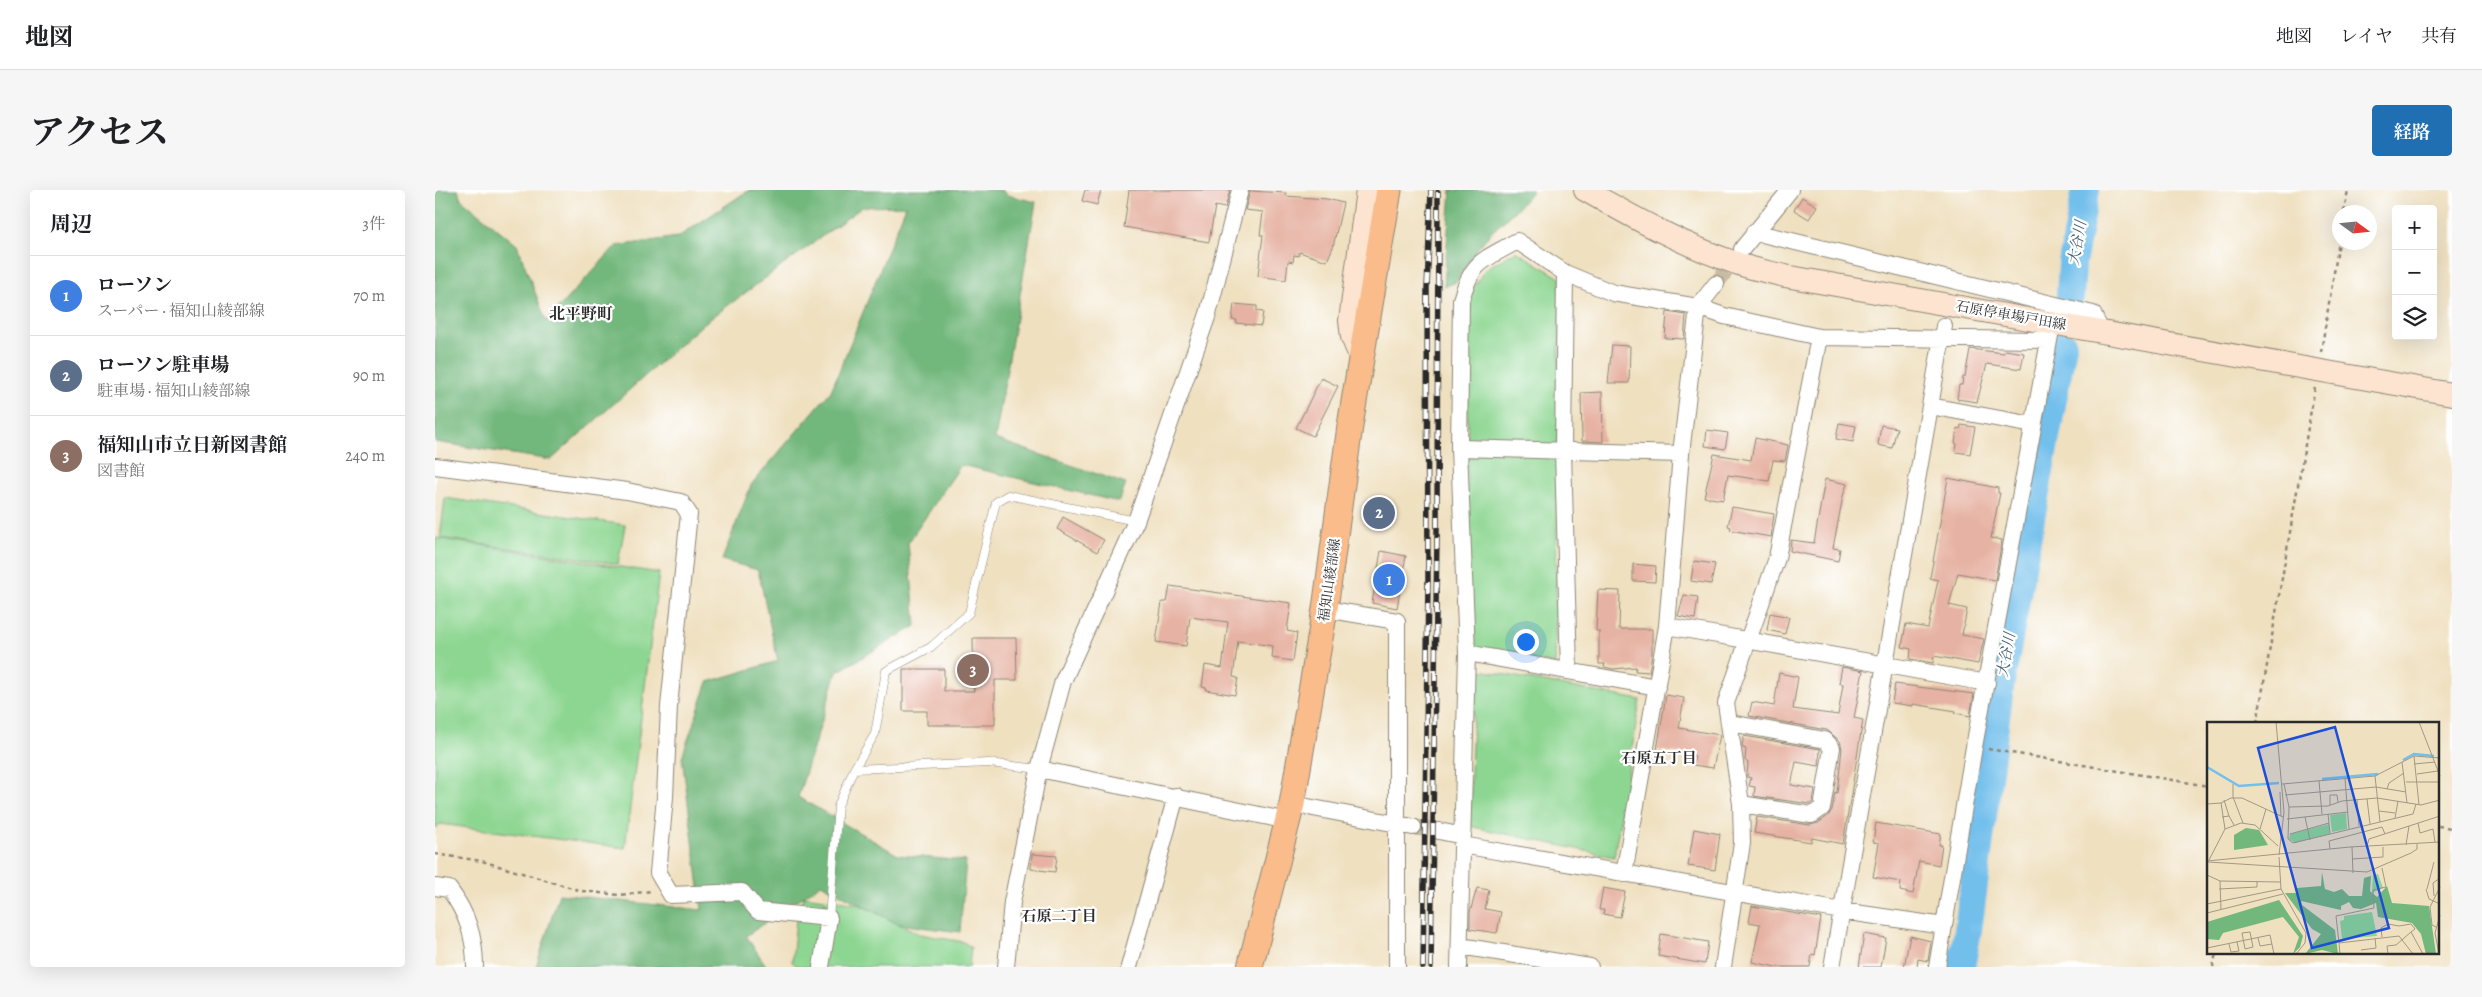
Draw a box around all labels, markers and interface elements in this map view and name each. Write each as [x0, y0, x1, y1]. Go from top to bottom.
text: 地図 [25, 21, 73, 53]
text: 地図 [2276, 24, 2312, 48]
text: レイヤ [2340, 24, 2393, 48]
text: 共有 [2421, 24, 2457, 48]
button: 経路 [2372, 105, 2452, 156]
text: アクセス [30, 108, 169, 156]
north arrow [2332, 205, 2377, 250]
map controls [2392, 205, 2437, 340]
button: + [2392, 205, 2437, 250]
text: 周辺 [50, 210, 92, 238]
text: 3件 [362, 213, 385, 235]
water label: 大谷川 [2063, 217, 2091, 267]
button: − [2392, 250, 2437, 295]
text: ローソン [97, 272, 172, 298]
text: 1 [63, 285, 69, 307]
text: 70 m [353, 285, 385, 307]
button: layers [2392, 295, 2437, 340]
street label: 石原停車場戸田線 [1954, 296, 2068, 335]
text: スーパー · 福知山綾部線 [97, 300, 265, 322]
district label: 北平野町 [549, 303, 613, 325]
text: ローソン駐車場 [97, 352, 229, 378]
text: 2 [62, 365, 70, 387]
text: 90 m [353, 365, 385, 387]
text: 駐車場 · 福知山綾部線 [97, 380, 251, 402]
text: 福知山市立日新図書館 [97, 432, 287, 458]
text: 3 [63, 445, 69, 467]
text: 240 m [345, 445, 385, 467]
text: 図書館 [97, 460, 145, 482]
pin: 2 [1363, 494, 1395, 532]
street label: 福知山綾部線 [1314, 537, 1345, 623]
pin: 1 [1373, 561, 1405, 599]
your location [1513, 629, 1539, 655]
water label: 大谷川 [1992, 629, 2020, 679]
pin: 3 [957, 651, 989, 689]
inset map [2207, 722, 2439, 954]
district label: 石原五丁目 [1621, 748, 1697, 768]
district label: 石原二丁目 [1021, 906, 1097, 926]

